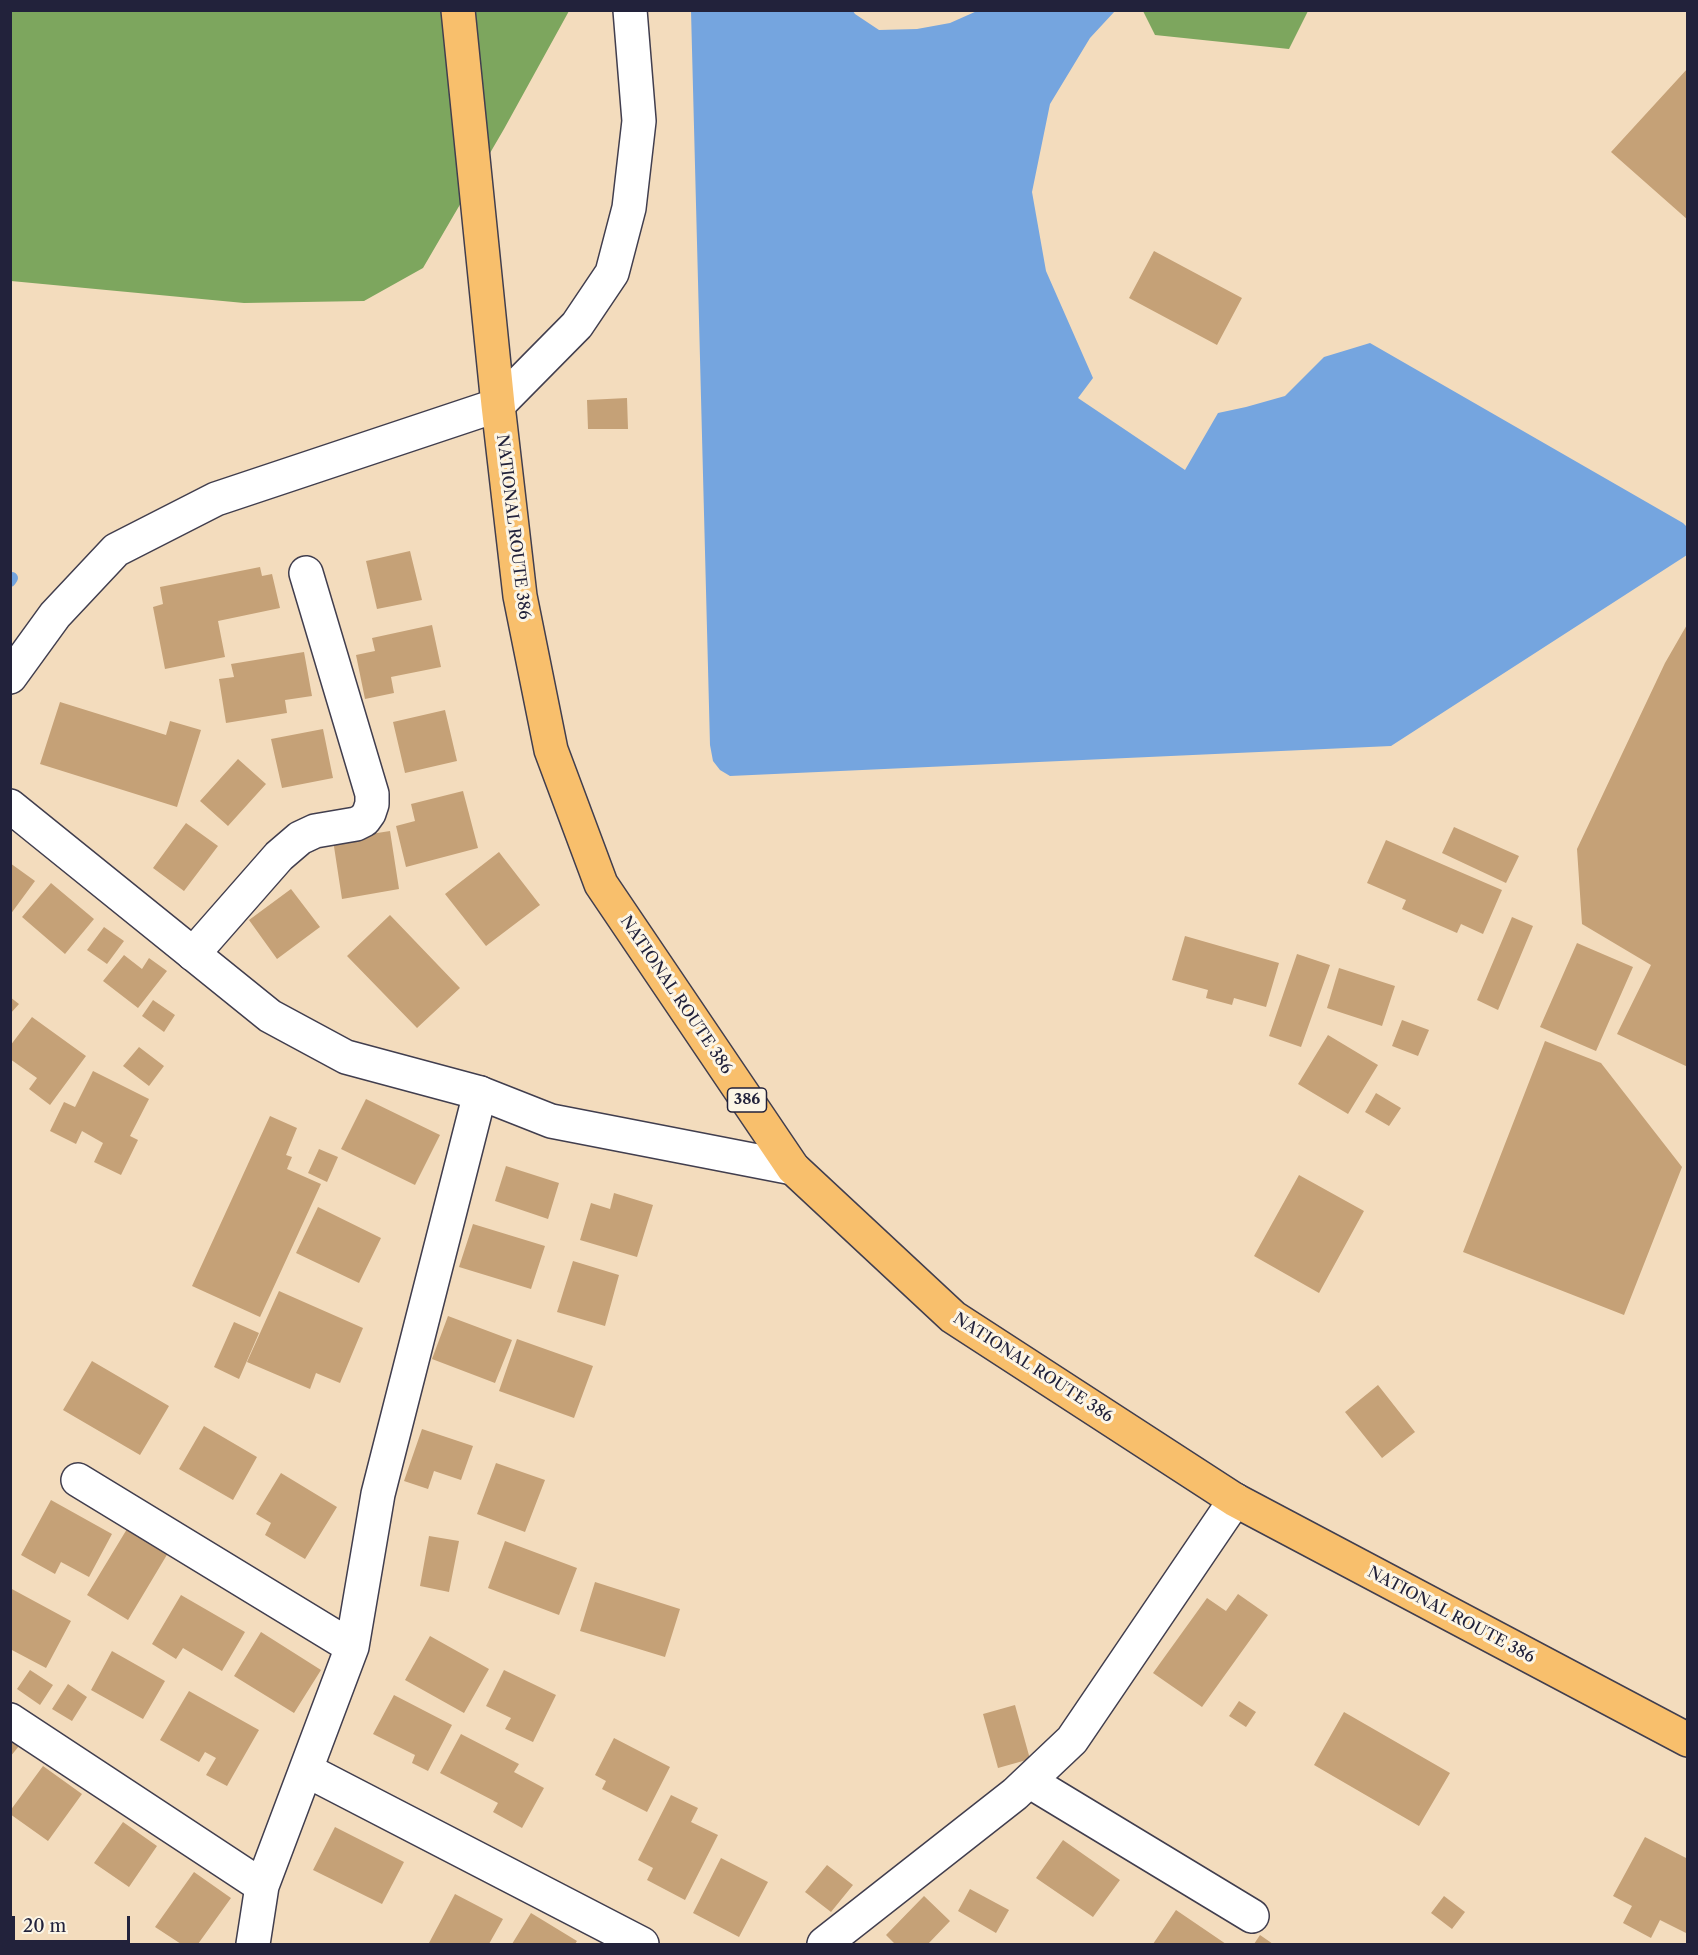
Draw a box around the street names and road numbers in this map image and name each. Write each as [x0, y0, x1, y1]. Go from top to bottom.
street label: NATIONAL ROUTE 386 [492, 433, 534, 621]
street label: NATIONAL ROUTE 386 [616, 912, 736, 1078]
road number: 386 [728, 1088, 766, 1112]
street label: NATIONAL ROUTE 386 [950, 1309, 1116, 1427]
street label: NATIONAL ROUTE 386 [1364, 1563, 1538, 1667]

